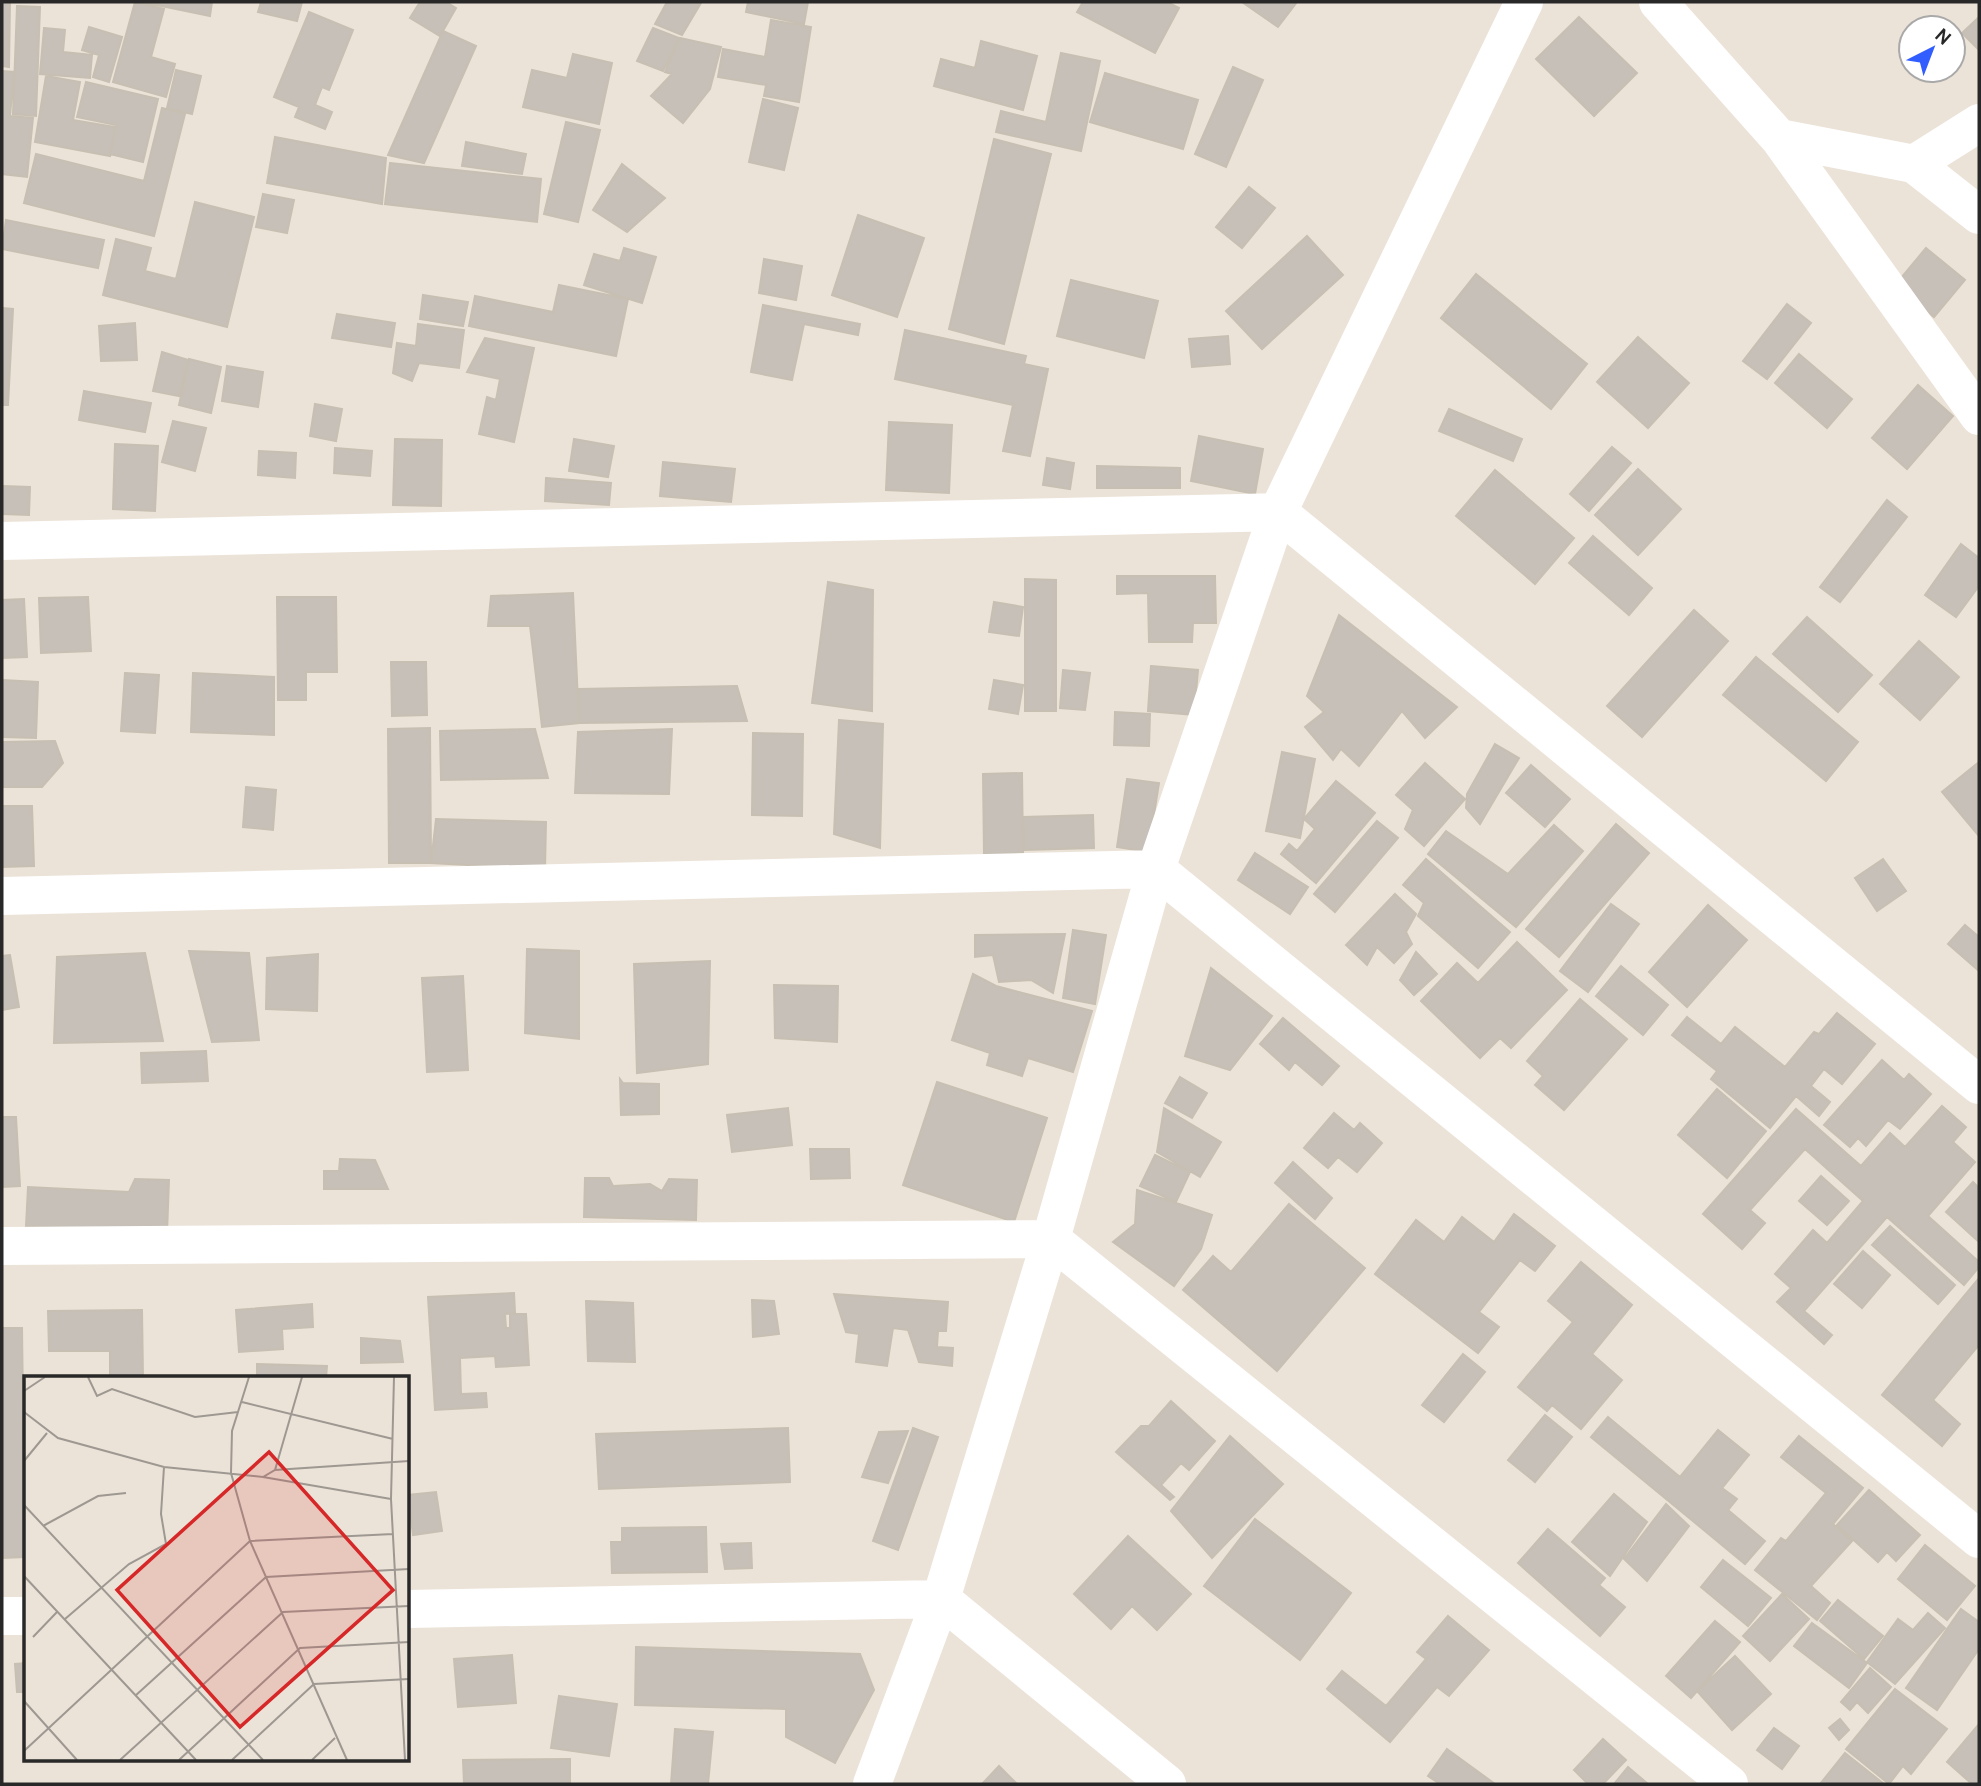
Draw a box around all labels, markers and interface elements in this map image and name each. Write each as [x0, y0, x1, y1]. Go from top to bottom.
north arrow [1897, 14, 1967, 84]
text: N [1930, 24, 1956, 50]
inset map [24, 1376, 410, 1762]

